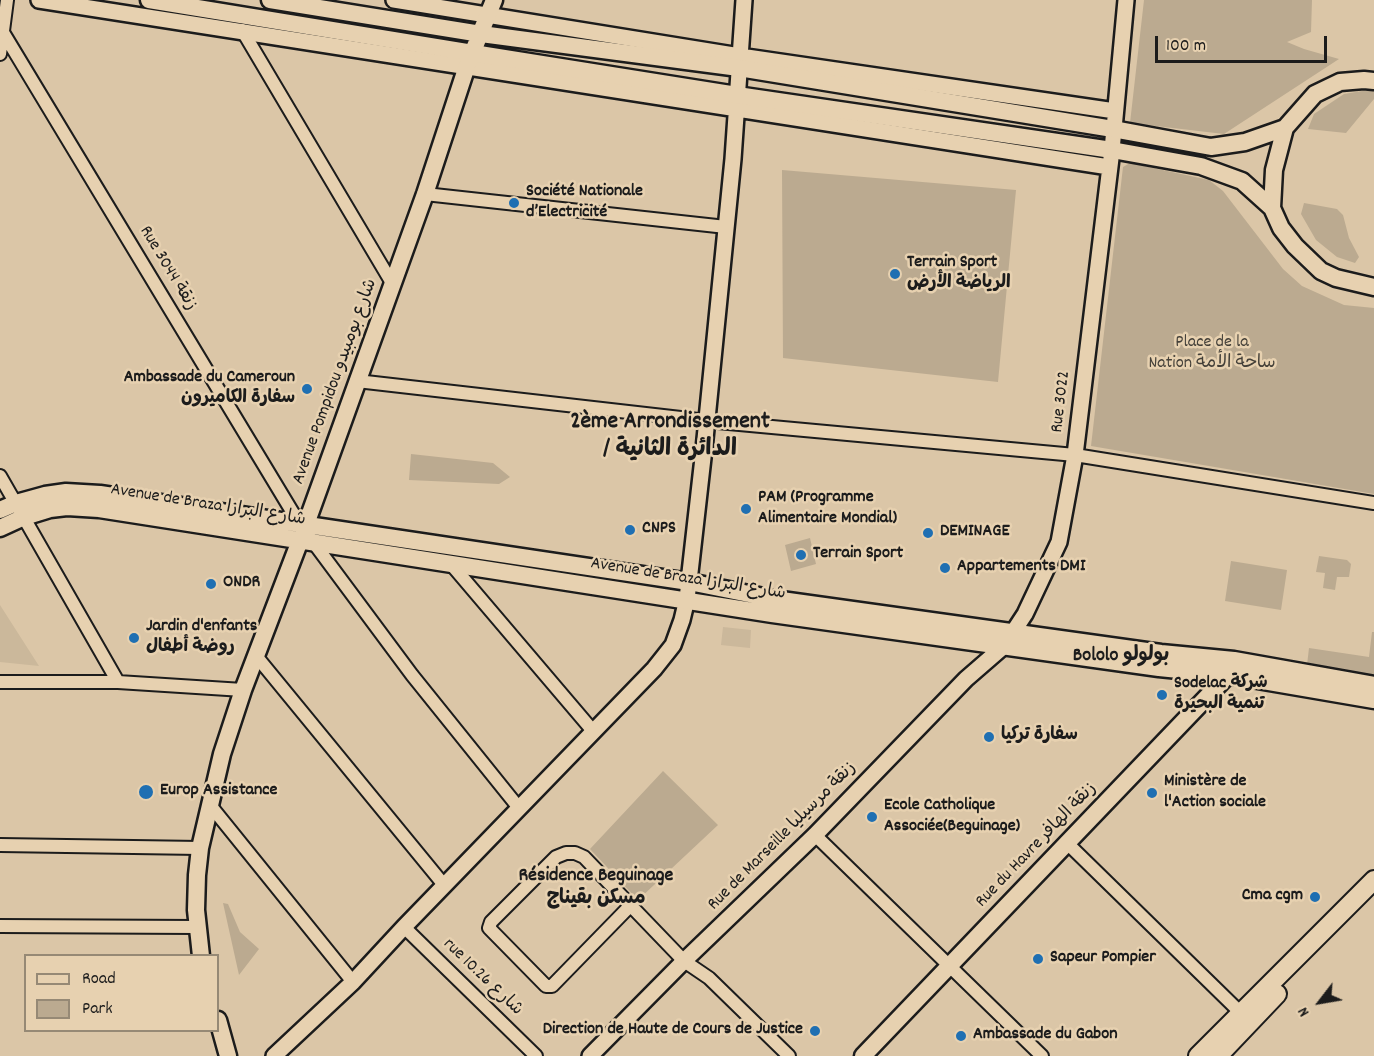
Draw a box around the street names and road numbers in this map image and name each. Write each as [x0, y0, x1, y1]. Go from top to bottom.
street label: Rue 3044 زنقة [133, 223, 201, 315]
street label: Avenue Pompidou شارع بومبيدو [289, 276, 383, 488]
street label: Rue 3022 [1047, 370, 1077, 434]
street label: Avenue de Braza شارع البرازا [109, 480, 307, 532]
street label: Avenue de Braza شارع البرازا [589, 554, 787, 606]
street label: Rue de Marseille زنقة مرسيليا [704, 758, 862, 916]
street label: Rue du Havre زنقة الهافر [972, 779, 1102, 913]
street label: rue 10.26 شارع [437, 934, 527, 1022]

